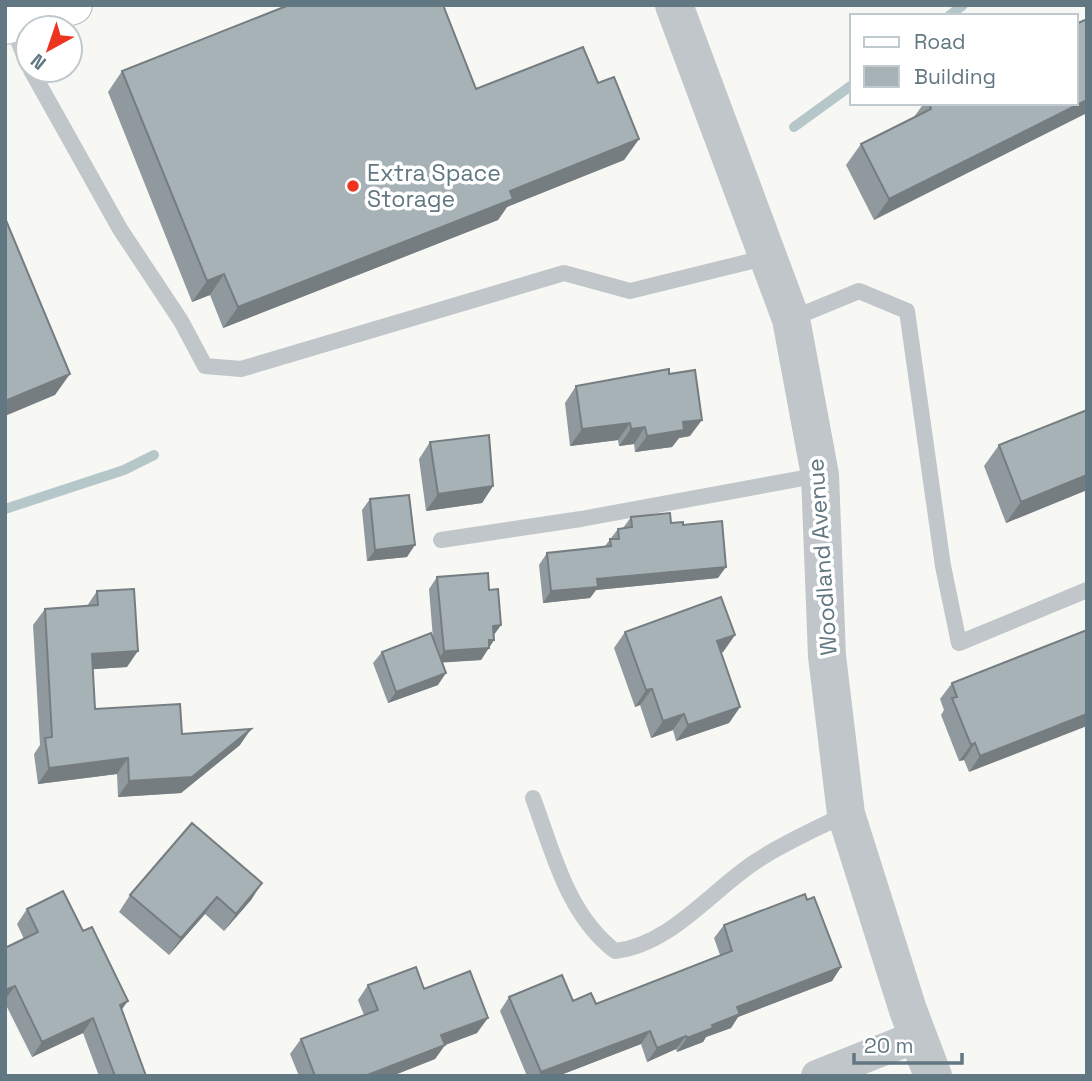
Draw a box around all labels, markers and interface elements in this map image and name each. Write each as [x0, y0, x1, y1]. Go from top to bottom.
north arrow [14, 14, 84, 84]
legend [850, 14, 1078, 105]
text: Road [914, 28, 966, 55]
text: N [25, 48, 51, 75]
text: Building [914, 63, 996, 90]
place label: Extra Space Storage [367, 158, 501, 214]
marker: Extra Space Storage [345, 178, 361, 194]
street label: Woodland Avenue [800, 457, 844, 657]
scale bar [854, 1021, 962, 1066]
text: 20 m [864, 1032, 914, 1059]

